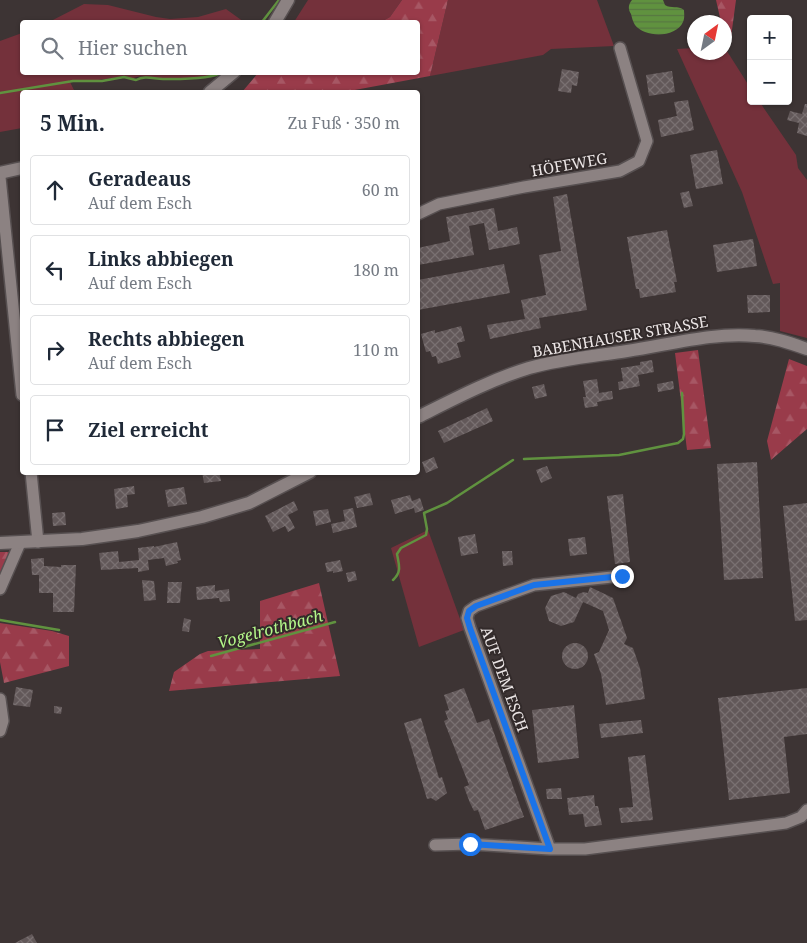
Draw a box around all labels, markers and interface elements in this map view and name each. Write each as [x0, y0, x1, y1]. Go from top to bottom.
north arrow [687, 15, 732, 60]
map controls [747, 15, 792, 105]
button: + [747, 15, 792, 60]
search box [20, 20, 420, 75]
icon: search [38, 34, 66, 62]
text: Hier suchen [78, 35, 188, 61]
button: − [747, 60, 792, 105]
text: 5 Min. [40, 109, 105, 137]
text: Zu Fuß · 350 m [288, 112, 400, 134]
street label: HÖFEWEG [530, 147, 609, 181]
text: Geradeaus [88, 166, 191, 192]
icon: ahead [41, 176, 69, 204]
text: 60 m [362, 179, 399, 201]
text: Auf dem Esch [88, 192, 192, 214]
text: Links abbiegen [88, 246, 234, 272]
icon: left [41, 256, 69, 284]
text: 180 m [353, 259, 399, 281]
text: Auf dem Esch [88, 272, 192, 294]
street label: BABENHAUSER STRASSE [531, 311, 709, 361]
text: Rechts abbiegen [88, 326, 245, 352]
icon: right [41, 336, 69, 364]
text: 110 m [353, 339, 399, 361]
text: Auf dem Esch [88, 352, 192, 374]
icon: arrive [41, 416, 69, 444]
text: Ziel erreicht [88, 417, 209, 443]
route end [611, 565, 634, 588]
water label: Vogelrothbach [215, 604, 325, 654]
street label: AUF DEM ESCH [477, 624, 533, 734]
route start [459, 833, 482, 856]

